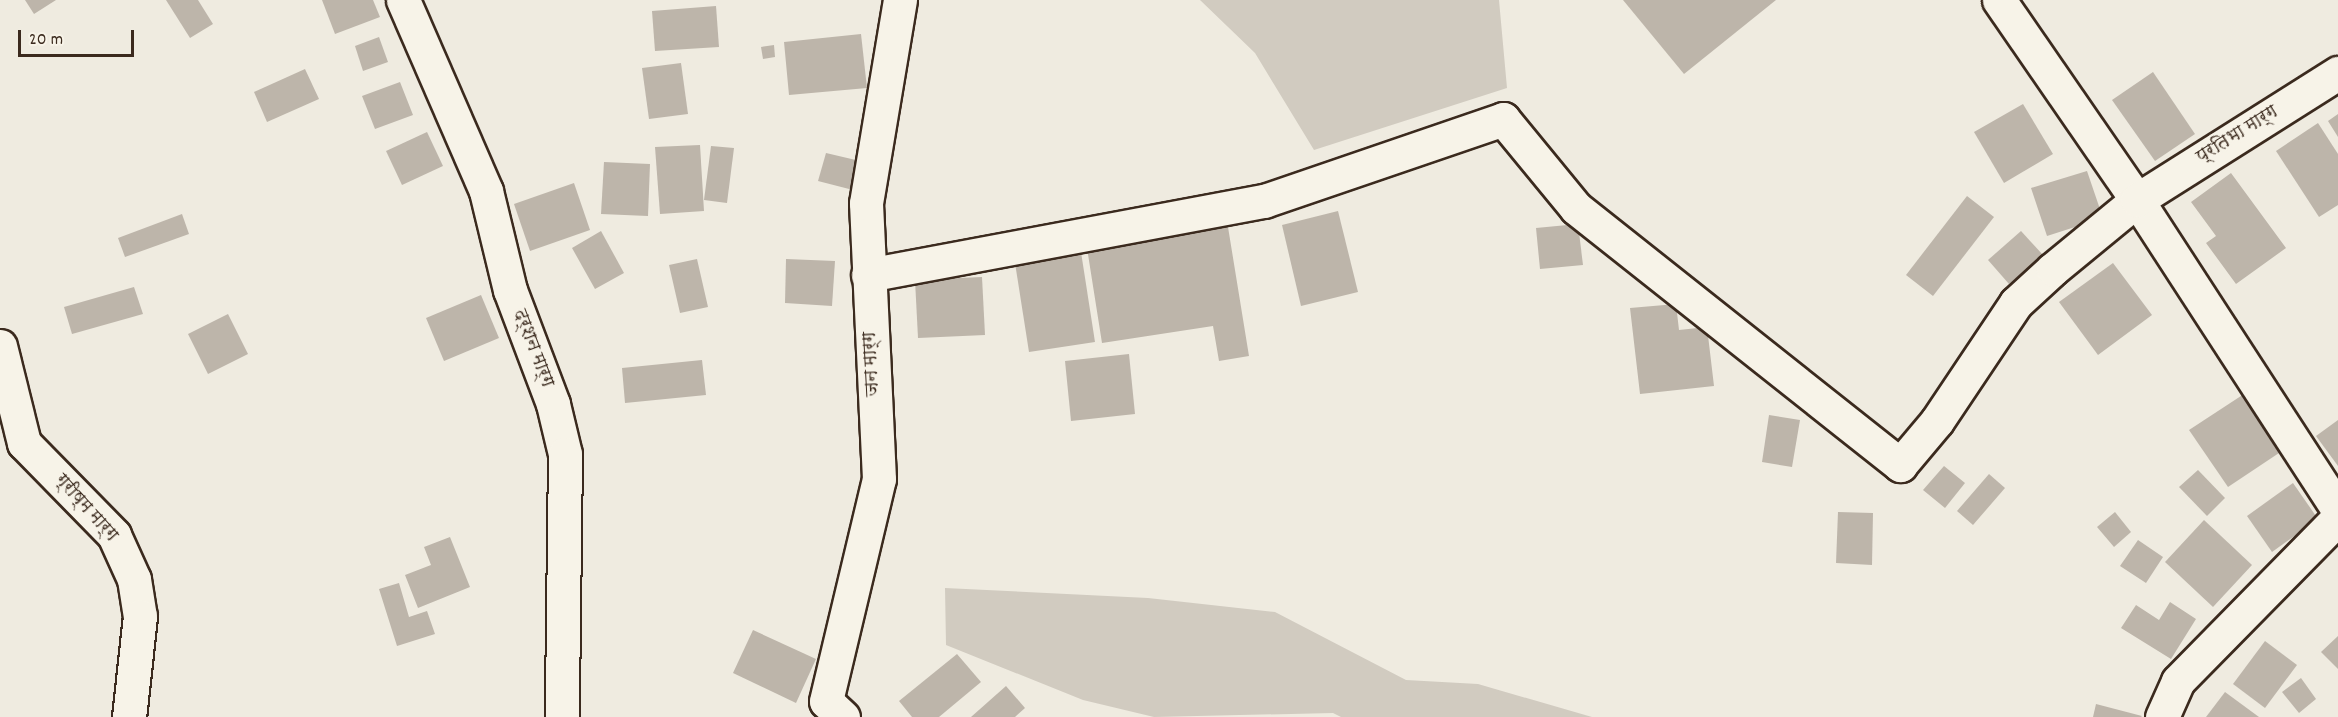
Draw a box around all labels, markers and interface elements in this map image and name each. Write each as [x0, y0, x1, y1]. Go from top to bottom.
scale bar [21, 18, 136, 56]
text: 20 m [29, 28, 63, 53]
street label: प्रतिभा मार्ग [2193, 103, 2283, 169]
street label: दर्शन मार्ग [507, 307, 557, 391]
street label: जन मार्ग [861, 331, 885, 397]
street label: ग्रीष्म मार्ग [49, 471, 121, 547]

